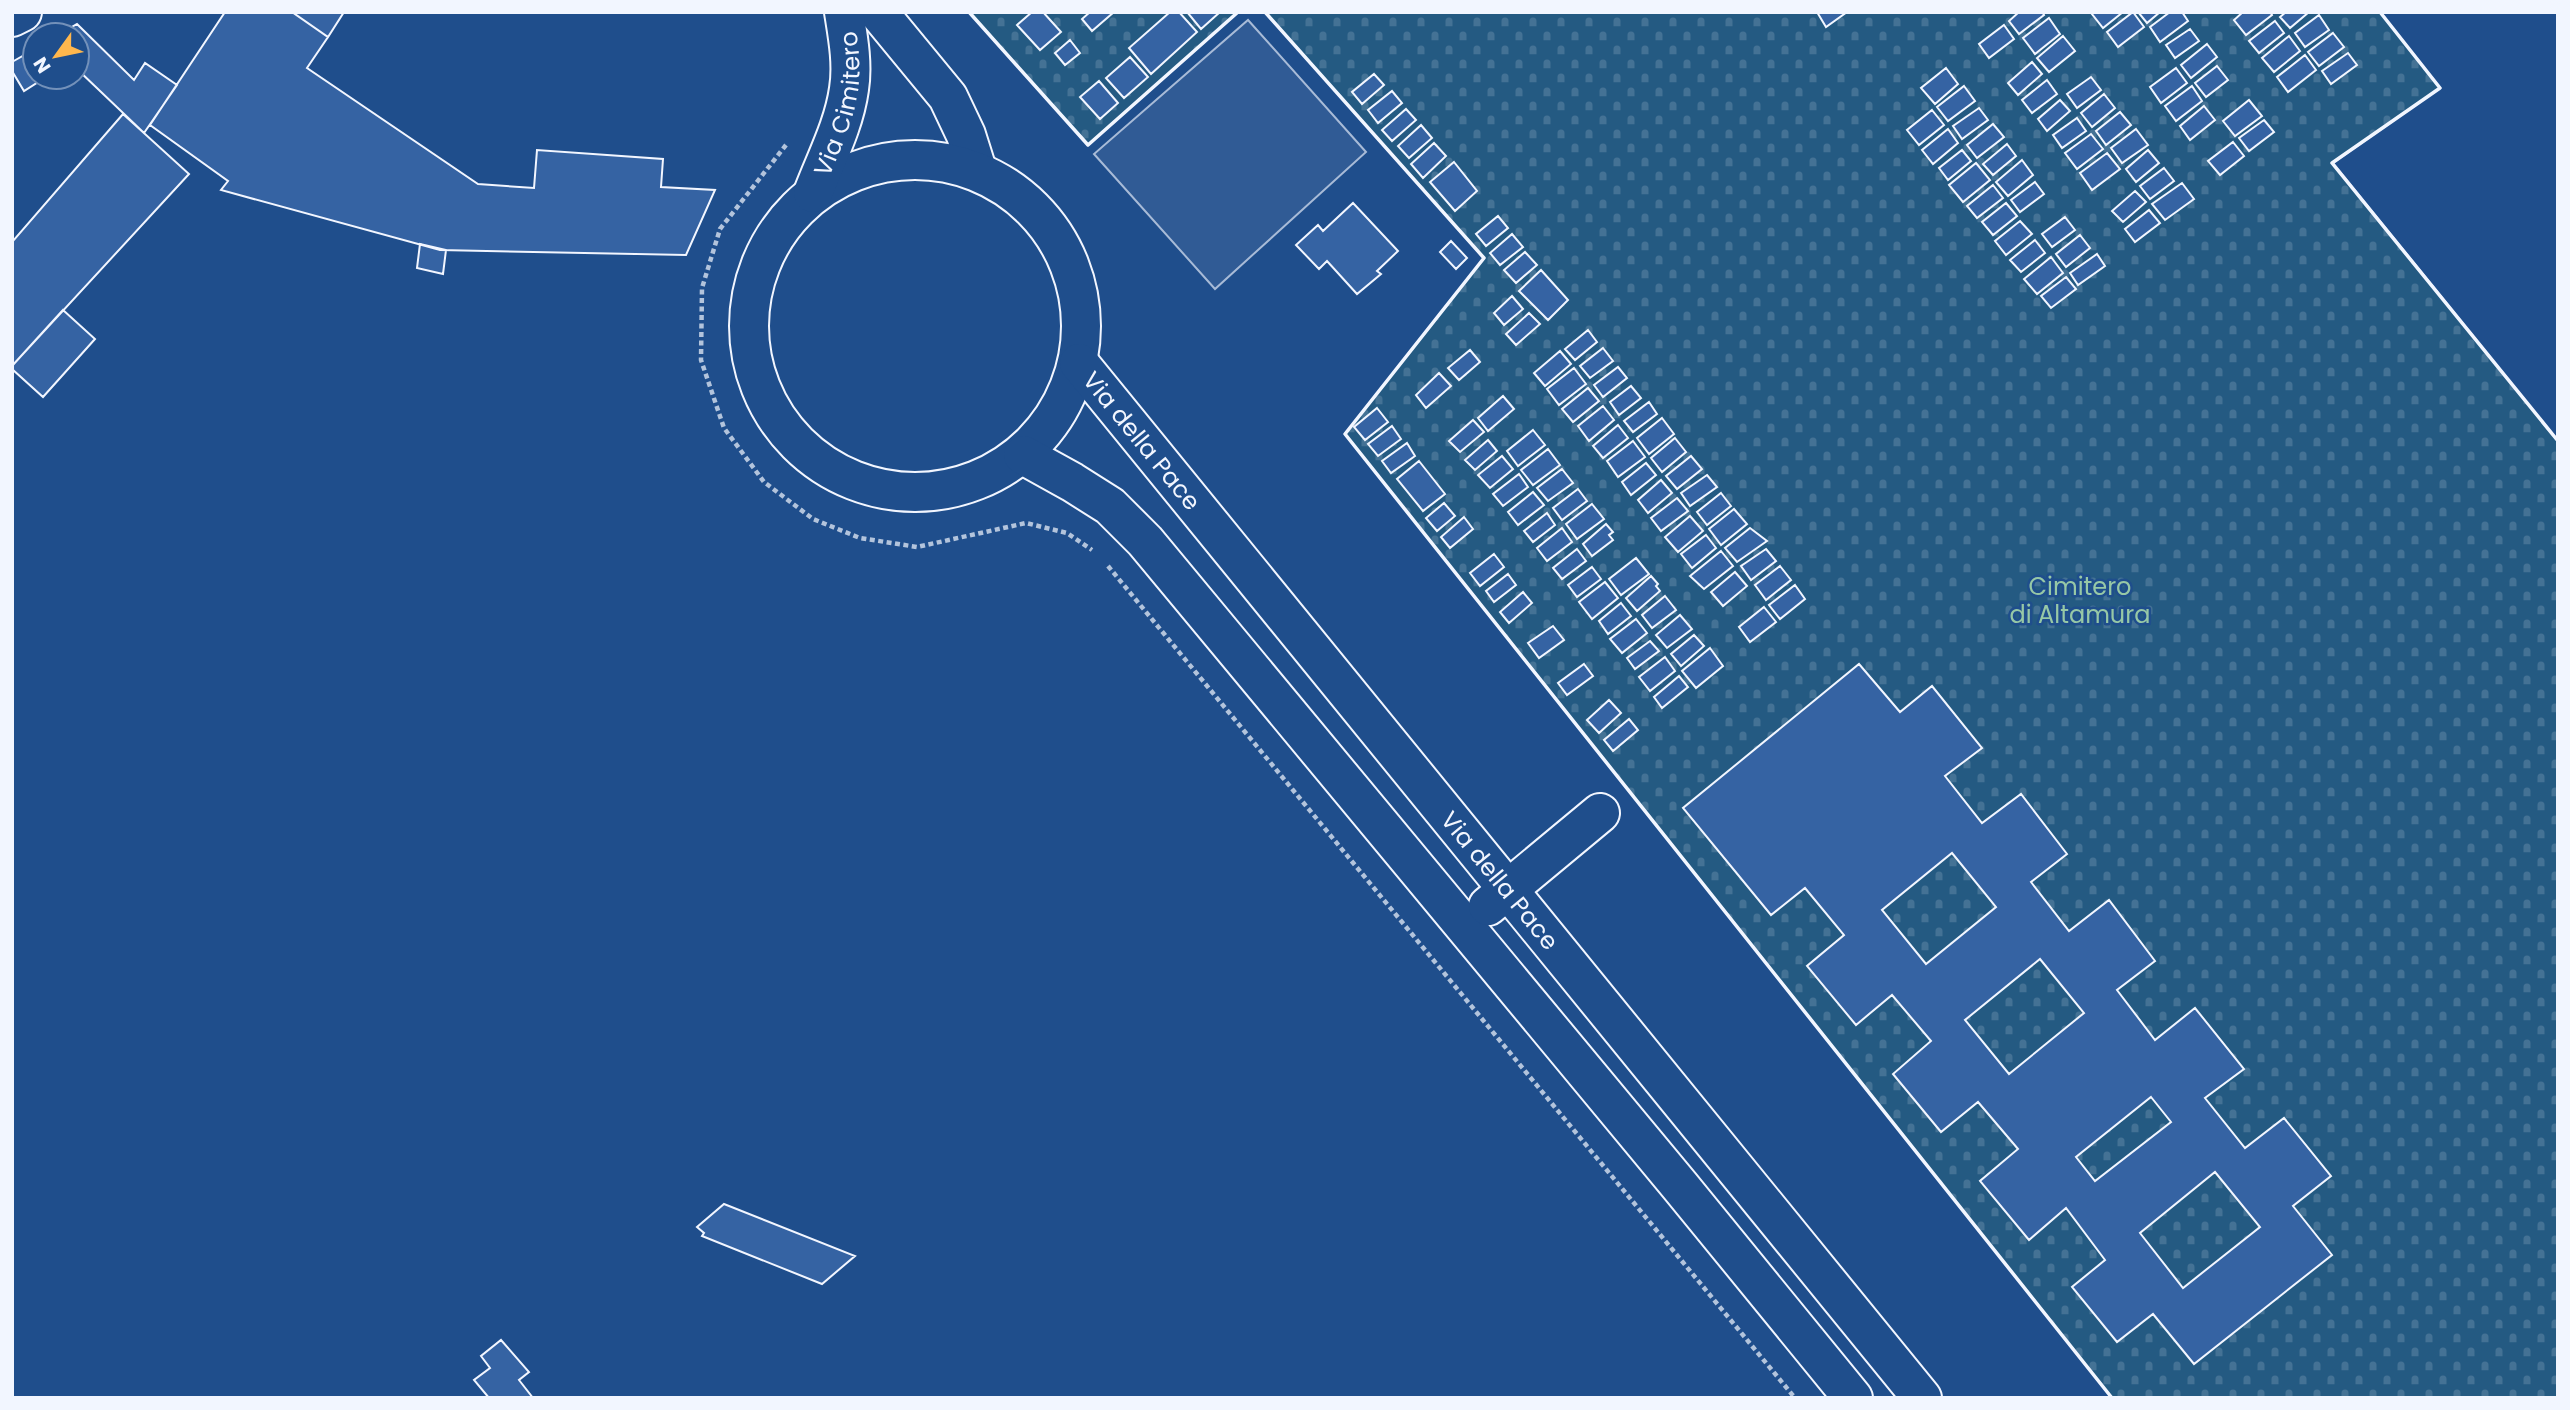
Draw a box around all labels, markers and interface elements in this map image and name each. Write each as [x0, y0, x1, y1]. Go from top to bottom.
north arrow [21, 21, 91, 91]
street label: Via Cimitero [805, 29, 867, 181]
text: N [27, 52, 57, 78]
street label: Via della Pace [1076, 364, 1209, 517]
park label: Cimitero di Altamura [2010, 570, 2150, 631]
street label: Via della Pace [1434, 804, 1567, 956]

